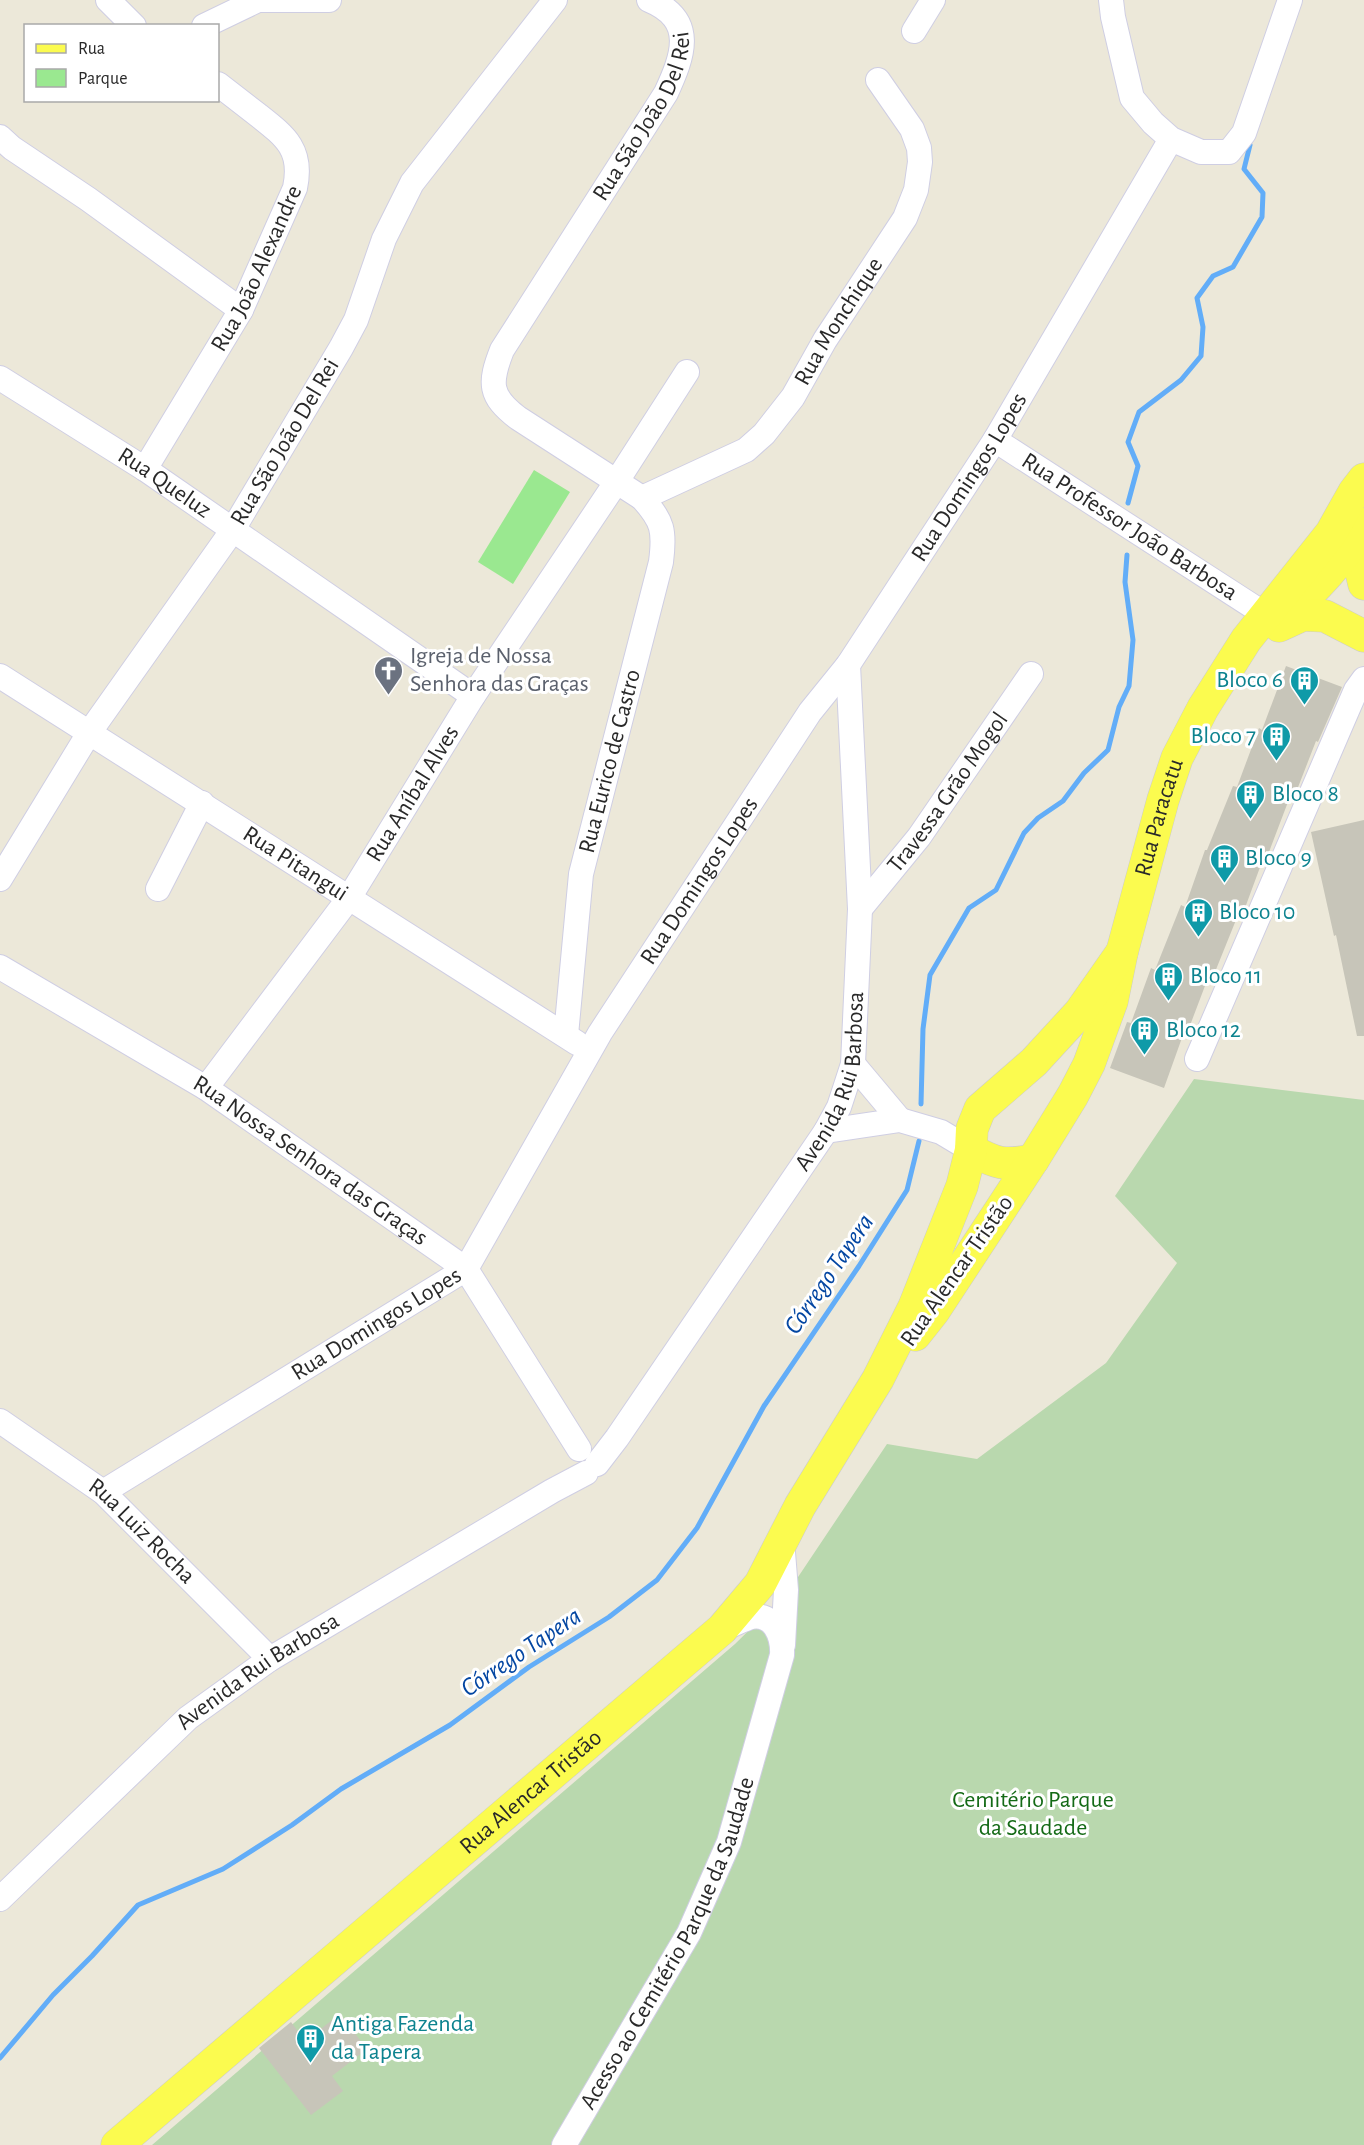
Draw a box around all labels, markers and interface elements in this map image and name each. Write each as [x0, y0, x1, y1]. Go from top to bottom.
legend [24, 24, 219, 102]
street label: Rua São João Del Rei [588, 30, 694, 205]
text: Rua [78, 40, 105, 58]
text: Parque [78, 70, 127, 88]
street label: Rua João Alexandre [207, 182, 307, 356]
street label: Rua Monchique [790, 253, 888, 389]
street label: Rua São João Del Rei [226, 355, 344, 530]
street label: Rua Domingos Lopes [907, 389, 1032, 566]
street label: Rua Queluz [114, 443, 215, 523]
street label: Rua Professor João Barbosa [1017, 448, 1242, 605]
place label: Igreja de Nossa Senhora das Graças [410, 644, 589, 696]
church icon: Igreja de Nossa Senhora das Graças [373, 654, 405, 696]
building icon: Bloco 6 [1288, 664, 1320, 706]
street label: Rua Eurico de Castro [575, 667, 645, 856]
place label: Bloco 6 [1216, 668, 1283, 692]
street label: Travessa Grão Mogol [883, 708, 1013, 877]
building icon: Bloco 7 [1261, 720, 1293, 762]
street label: Rua Aníbal Alves [362, 722, 464, 866]
place label: Bloco 7 [1190, 724, 1256, 748]
street label: Rua Paracatu [1131, 756, 1188, 879]
building icon: Bloco 8 [1235, 778, 1267, 820]
place label: Bloco 8 [1272, 782, 1339, 806]
street label: Rua Domingos Lopes [636, 793, 763, 969]
street label: Rua Pitangui [239, 822, 352, 906]
building icon: Bloco 9 [1208, 842, 1240, 884]
place label: Bloco 9 [1245, 846, 1312, 870]
building icon: Bloco 10 [1182, 896, 1214, 938]
place label: Bloco 10 [1219, 900, 1296, 924]
building icon: Bloco 11 [1153, 960, 1185, 1002]
place label: Bloco 11 [1190, 964, 1262, 988]
street label: Avenida Rui Barbosa [790, 991, 868, 1175]
building icon: Bloco 12 [1129, 1014, 1161, 1056]
place label: Bloco 12 [1166, 1018, 1241, 1042]
street label: Rua Nossa Senhora das Graças [189, 1071, 432, 1250]
street label: Rua Alencar Tristão [896, 1191, 1018, 1351]
water label: Córrego Tapera [779, 1209, 879, 1339]
street label: Rua Domingos Lopes [287, 1263, 466, 1385]
street label: Rua Luiz Rocha [84, 1474, 199, 1588]
water label: Córrego Tapera [456, 1602, 586, 1702]
street label: Avenida Rui Barbosa [172, 1609, 343, 1734]
street label: Rua Alencar Tristão [455, 1725, 607, 1859]
street label: Acesso ao Cemitério Parque da Saudade [576, 1774, 759, 2113]
park label: Cemitério Parque da Saudade [952, 1788, 1114, 1840]
place label: Antiga Fazenda da Tapera [331, 2012, 474, 2064]
building icon: Antiga Fazenda da Tapera [294, 2022, 326, 2064]

